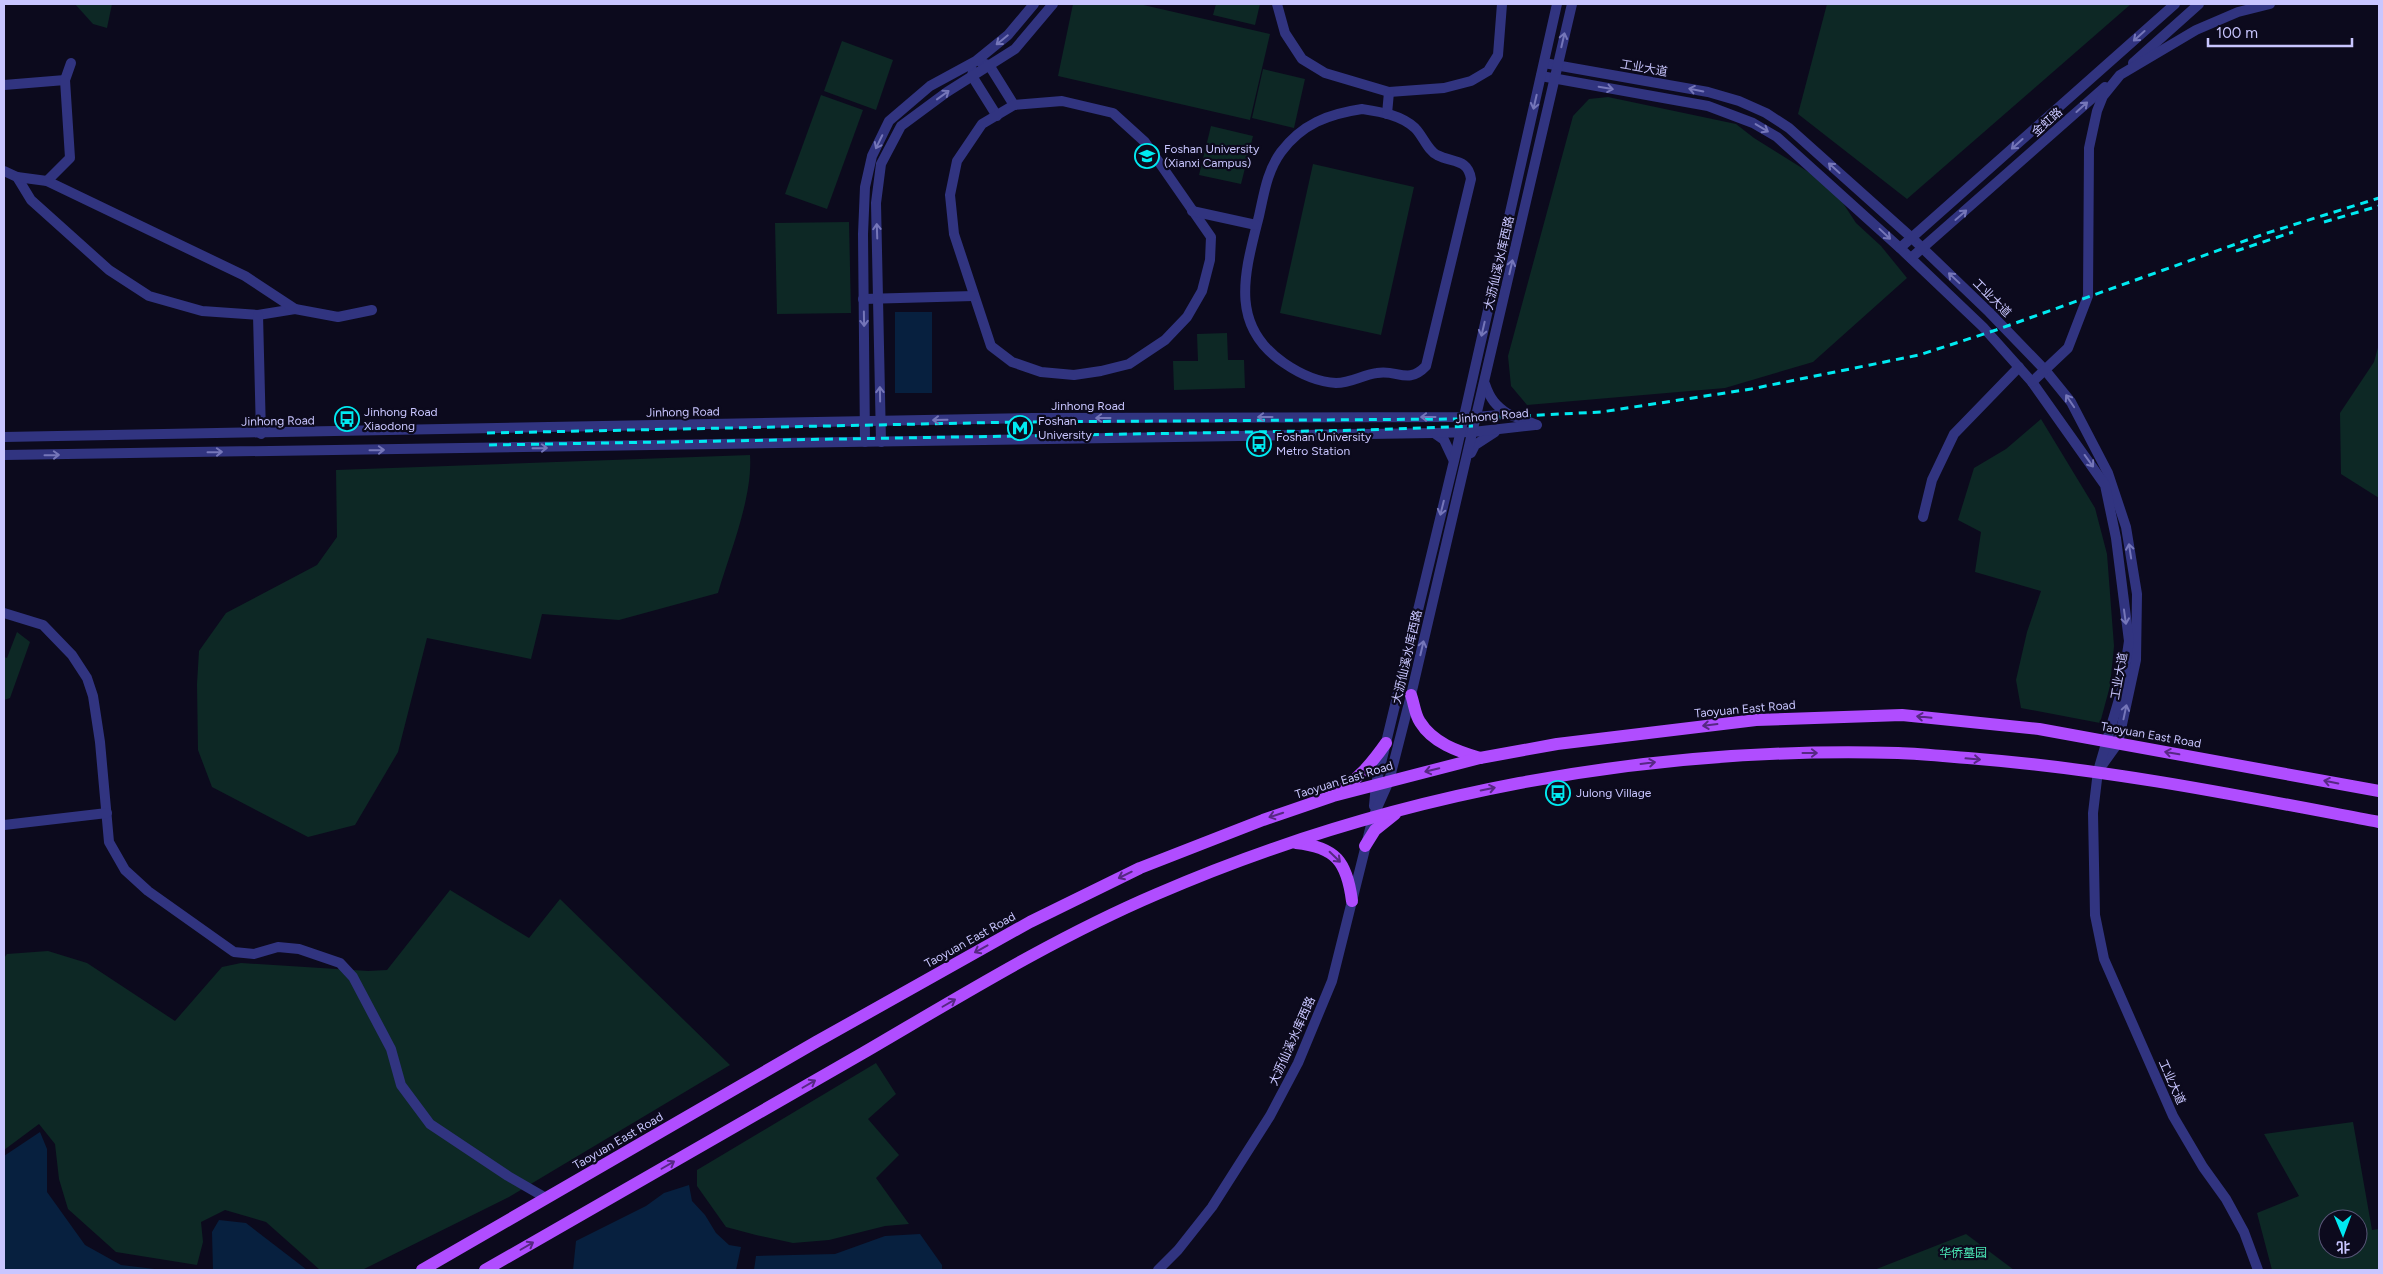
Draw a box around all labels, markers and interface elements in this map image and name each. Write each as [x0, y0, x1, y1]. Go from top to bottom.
scale bar [2208, 15, 2352, 47]
text: 100 m [2216, 24, 2258, 42]
one-way arrow [2132, 30, 2145, 42]
one-way arrow [1559, 33, 1568, 49]
one-way arrow [996, 35, 1009, 46]
street label: 工业大道 [1619, 57, 1669, 79]
one-way arrow [1598, 83, 1614, 93]
one-way arrow [1688, 84, 1704, 94]
one-way arrow [936, 90, 950, 100]
one-way arrow [1530, 94, 1539, 110]
one-way arrow [2076, 102, 2089, 113]
street label: 金虹路 [2029, 105, 2065, 139]
one-way arrow [1755, 124, 1769, 134]
one-way arrow [874, 134, 883, 149]
one-way arrow [2011, 138, 2024, 150]
place label: Foshan University (Xianxi Campus) [1164, 142, 1260, 170]
school or university icon: Foshan University (Xianxi Campus) [1134, 143, 1160, 169]
one-way arrow [1828, 162, 1841, 174]
one-way arrow [1954, 209, 1967, 221]
street label: 大沥仙溪水库西路 [1481, 215, 1517, 311]
one-way arrow [872, 223, 882, 240]
one-way arrow [1879, 228, 1891, 240]
one-way arrow [1507, 259, 1516, 275]
one-way arrow [1947, 272, 1960, 284]
street label: 工业大道 [1970, 276, 2014, 320]
one-way arrow [859, 311, 868, 327]
one-way arrow [1478, 321, 1487, 337]
one-way arrow [875, 386, 885, 402]
one-way arrow [2065, 395, 2075, 409]
street label: Jinhong Road [1051, 399, 1125, 413]
street label: Jinhong Road [646, 404, 720, 420]
place label: Jinhong Road Xiaodong [364, 405, 438, 433]
bus stop icon: Jinhong Road Xiaodong [334, 406, 360, 432]
street label: Jinhong Road [1455, 406, 1529, 426]
one-way arrow [1258, 412, 1274, 422]
one-way arrow [1420, 412, 1436, 422]
street label: Jinhong Road [241, 413, 315, 429]
one-way arrow [1095, 413, 1112, 423]
place label: Foshan University [1038, 414, 1093, 442]
one-way arrow [933, 415, 949, 425]
metro station icon: Foshan University [1007, 415, 1033, 441]
place label: Foshan University Metro Station [1276, 430, 1372, 458]
bus stop icon: Foshan University Metro Station [1246, 431, 1272, 457]
one-way arrow [532, 443, 548, 452]
one-way arrow [369, 445, 385, 455]
one-way arrow [206, 447, 223, 457]
one-way arrow [44, 450, 60, 460]
one-way arrow [2084, 454, 2094, 468]
one-way arrow [1437, 500, 1446, 516]
one-way arrow [2125, 543, 2135, 559]
street label: 大沥仙溪水库西路 [1389, 609, 1425, 705]
one-way arrow [2121, 609, 2131, 625]
one-way arrow [1418, 640, 1427, 656]
street label: 工业大道 [2108, 651, 2130, 701]
street label: Taoyuan East Road [1694, 698, 1796, 720]
one-way arrow [2121, 704, 2130, 720]
one-way arrow [1917, 712, 1933, 722]
street label: Taoyuan East Road [2100, 719, 2202, 751]
one-way arrow [1702, 720, 1718, 730]
one-way arrow [2164, 747, 2180, 757]
one-way arrow [1802, 748, 1818, 758]
one-way arrow [1964, 754, 1980, 763]
street label: Taoyuan East Road [1293, 758, 1395, 802]
one-way arrow [1640, 758, 1656, 768]
one-way arrow [1425, 766, 1441, 775]
one-way arrow [2324, 777, 2340, 787]
bus stop icon: Julong Village [1545, 780, 1571, 806]
one-way arrow [1480, 784, 1496, 793]
place label: Julong Village [1576, 786, 1652, 800]
one-way arrow [1269, 811, 1285, 821]
one-way arrow [1329, 851, 1342, 863]
one-way arrow [1118, 871, 1133, 880]
street label: Taoyuan East Road [922, 909, 1018, 971]
one-way arrow [974, 945, 988, 955]
street label: 大沥仙溪水库西路 [1266, 994, 1318, 1088]
one-way arrow [942, 998, 957, 1008]
street label: 工业大道 [2156, 1057, 2188, 1107]
one-way arrow [801, 1079, 815, 1089]
street label: Taoyuan East Road [571, 1110, 665, 1172]
one-way arrow [660, 1160, 675, 1170]
north arrow [2318, 1209, 2368, 1259]
text: 北 [2336, 1238, 2350, 1255]
one-way arrow [519, 1241, 534, 1251]
park label: 华侨墓园 [1939, 1246, 1987, 1260]

